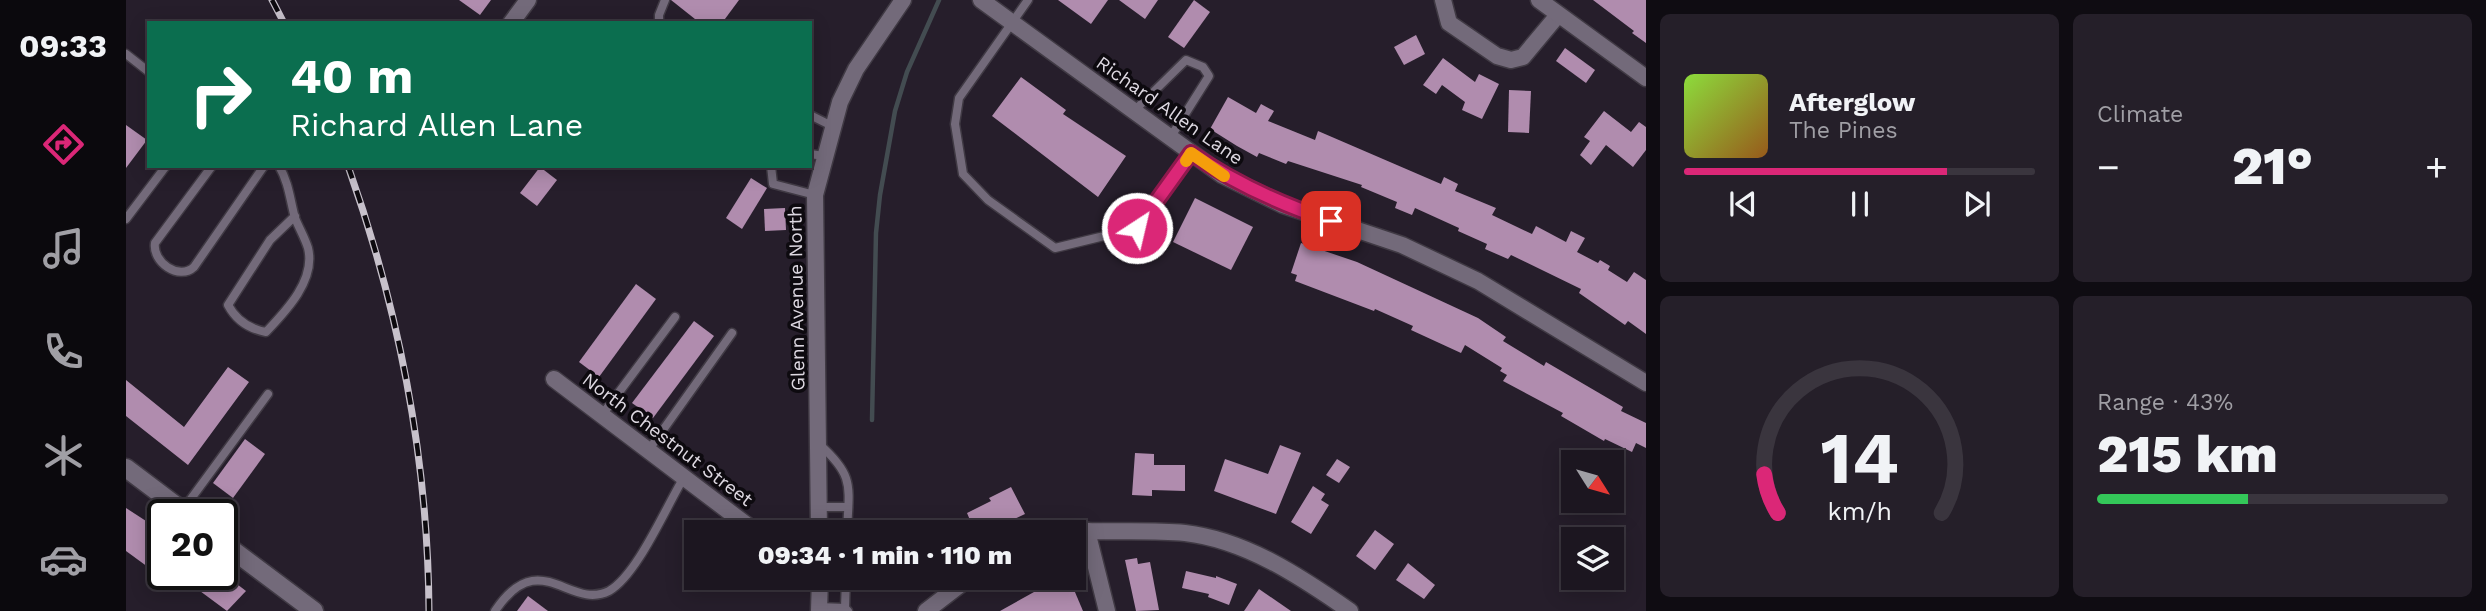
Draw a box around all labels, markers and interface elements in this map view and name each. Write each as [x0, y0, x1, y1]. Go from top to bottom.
text: 09:33 [19, 27, 107, 65]
text: 40 m [290, 47, 413, 105]
icon: right [175, 49, 266, 140]
street label: Richard Allen Lane [1092, 51, 1248, 170]
text: Afterglow [1789, 87, 1915, 117]
text: Climate [2097, 101, 2183, 128]
text: Richard Allen Lane [290, 106, 583, 144]
text: The Pines [1789, 117, 1898, 144]
icon: directions [39, 120, 88, 169]
text: 21° [2232, 136, 2313, 197]
text: − [2097, 145, 2120, 189]
text: + [2425, 145, 2448, 189]
icon: previous [1724, 185, 1762, 223]
icon: pause [1841, 185, 1879, 223]
icon: next [1958, 185, 1996, 223]
position arrow [1100, 191, 1174, 265]
pin [1301, 191, 1361, 251]
icon: arrive [1312, 202, 1350, 240]
street label: Glenn Avenue North [783, 205, 810, 391]
icon: music [39, 224, 88, 273]
icon: phone [39, 327, 88, 376]
street label: North Chestnut Street [578, 368, 757, 511]
text: Range · 43% [2097, 389, 2233, 416]
text: 14 [1820, 415, 1899, 501]
text: 215 km [2097, 424, 2278, 485]
icon: climate [39, 431, 88, 480]
north arrow [1561, 450, 1624, 513]
map controls [1561, 450, 1624, 590]
text: km/h [1827, 496, 1892, 525]
speed limit sign: 20 [147, 499, 238, 590]
button: layers [1561, 527, 1624, 590]
icon: car [39, 535, 88, 584]
text: 09:34 · 1 min · 110 m [758, 540, 1012, 570]

